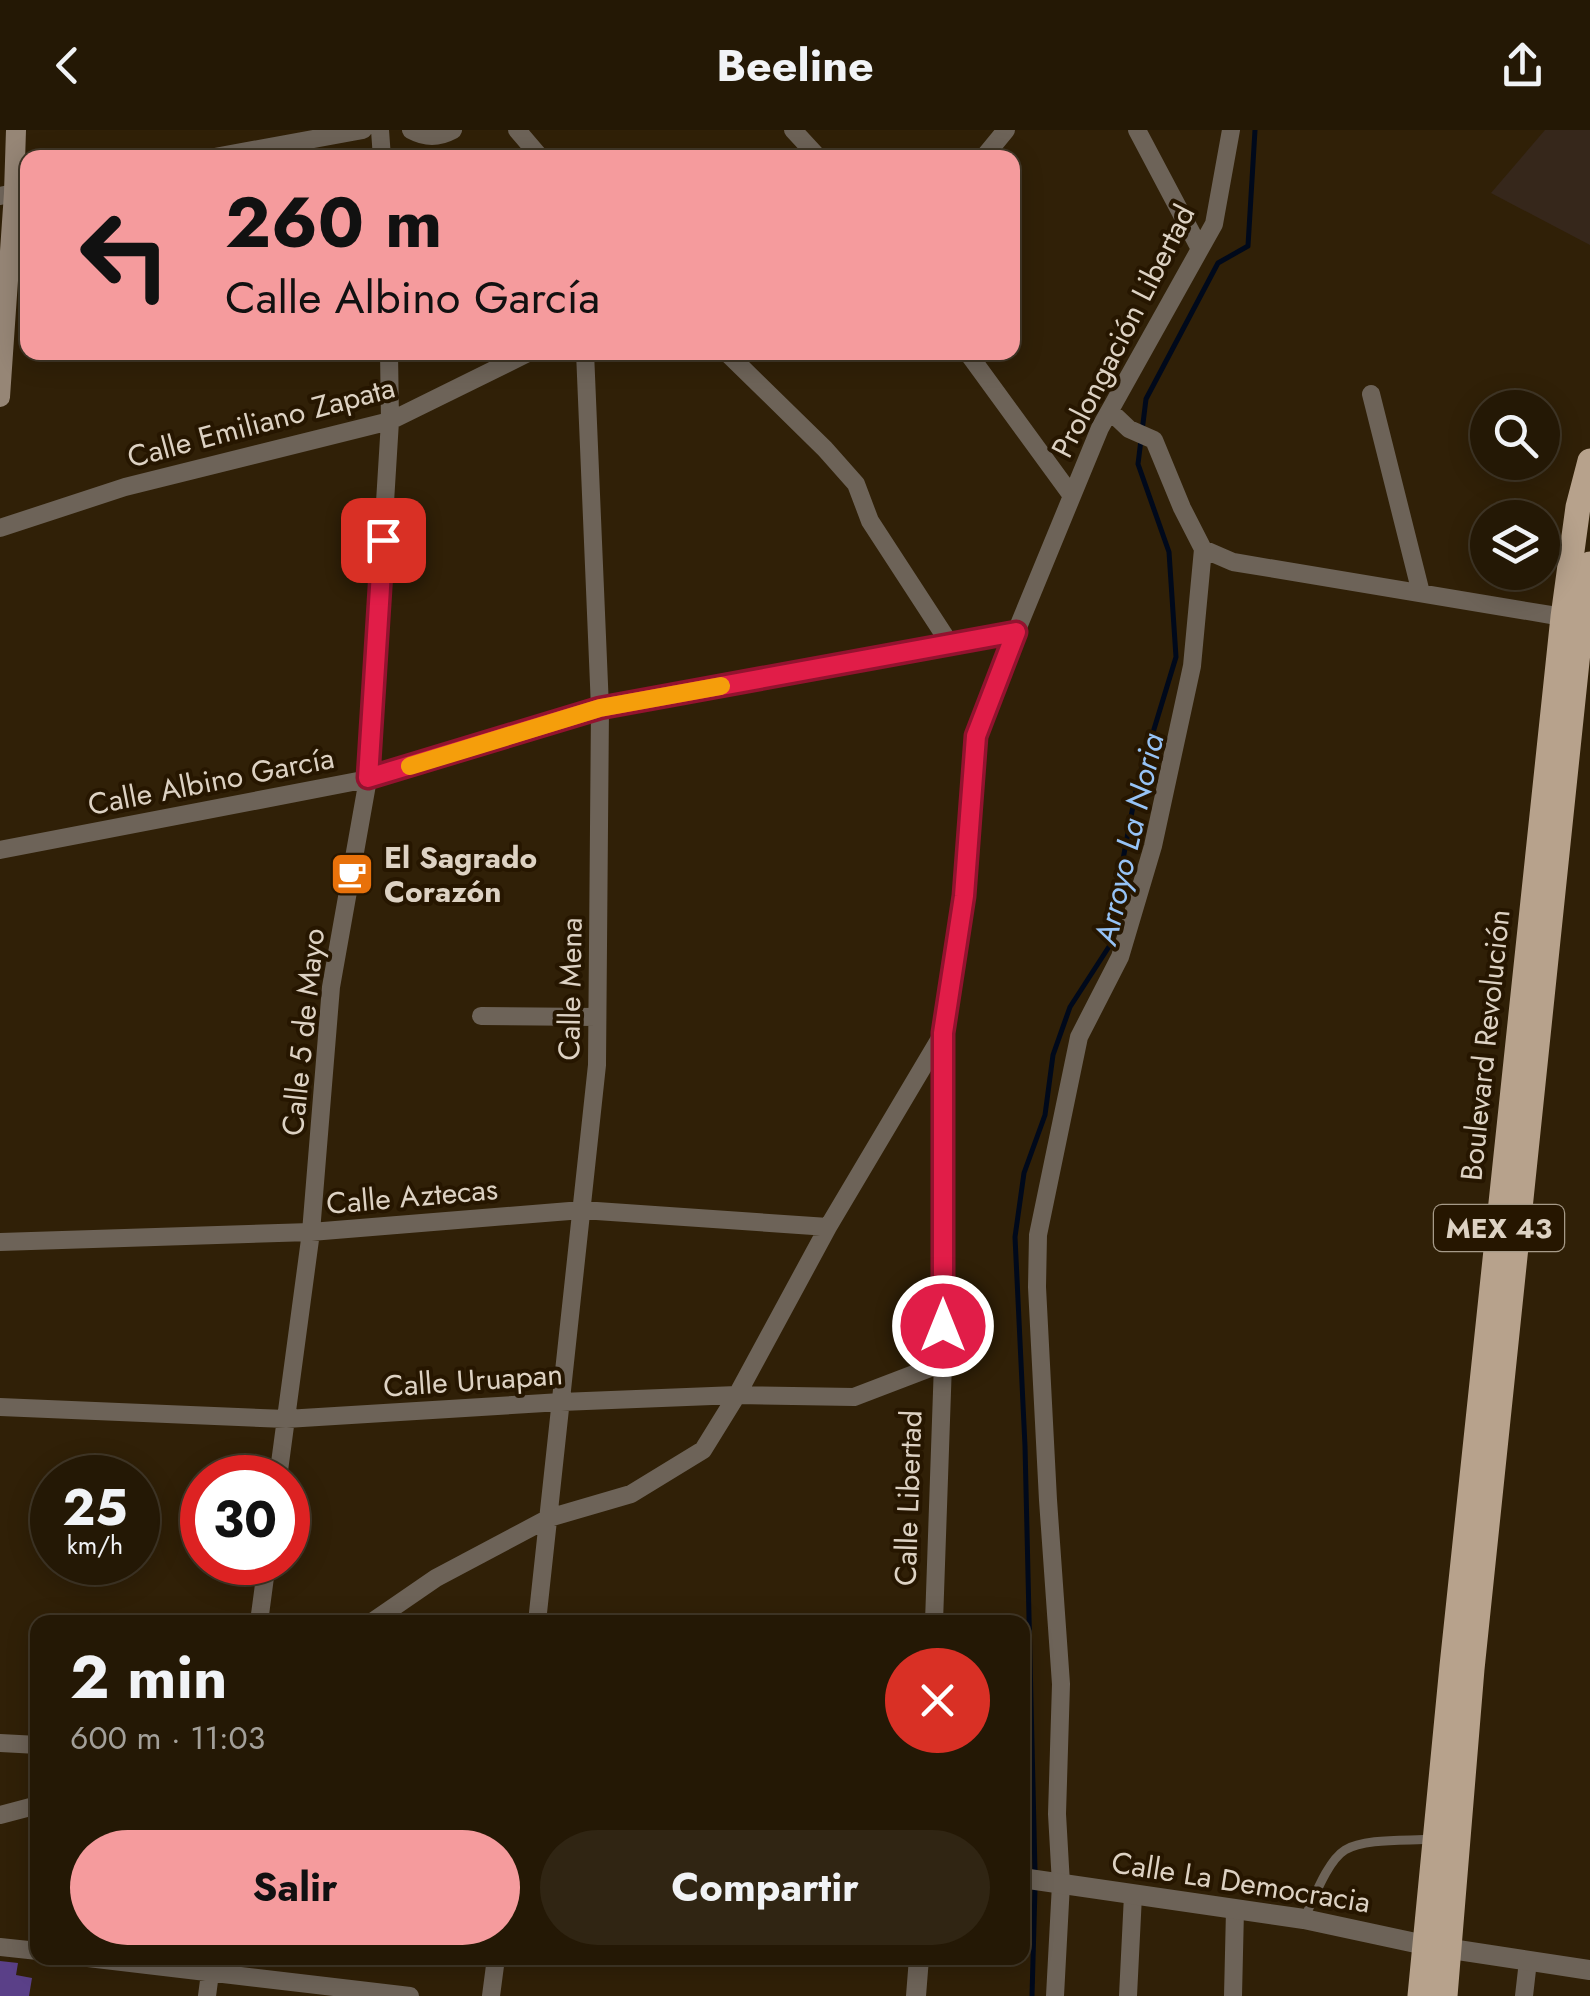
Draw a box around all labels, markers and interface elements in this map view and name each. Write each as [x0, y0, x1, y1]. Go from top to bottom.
text: Beeline [716, 33, 874, 98]
icon: back [40, 38, 95, 93]
icon: share [1495, 38, 1550, 93]
text: 260 m [225, 172, 443, 273]
icon: left [60, 190, 190, 320]
street label: Prolongación Libertad [1041, 197, 1205, 465]
text: Calle Albino García [225, 265, 600, 330]
street label: Calle Emiliano Zapata [123, 366, 399, 478]
map controls [1470, 390, 1560, 590]
button: search [1470, 390, 1560, 480]
pin [341, 498, 426, 583]
button: layers [1470, 500, 1560, 590]
icon: arrive [356, 513, 411, 568]
water label: Arroyo La Noria [1082, 728, 1176, 951]
street label: Calle Albino García [84, 736, 338, 826]
place label: El Sagrado Corazón [384, 836, 537, 913]
cafe icon: El Sagrado Corazón [329, 851, 375, 897]
street label: Boulevard Revolución [1449, 907, 1521, 1183]
street label: Calle Mena [547, 917, 593, 1061]
street label: Calle 5 de Mayo [271, 926, 335, 1138]
street label: Calle Aztecas [325, 1167, 499, 1225]
road number: MEX 43 [1434, 1205, 1564, 1251]
position arrow [891, 1274, 995, 1378]
street label: Calle Uruapan [382, 1352, 564, 1408]
street label: Calle Libertad [883, 1409, 933, 1587]
speed limit sign: 30 [180, 1455, 310, 1585]
text: 25 [62, 1471, 128, 1544]
text: km/h [67, 1527, 123, 1563]
text: 2 min [70, 1634, 228, 1721]
button: close [885, 1648, 990, 1753]
text: 600 m · 11:03 [70, 1715, 265, 1761]
button: Salir [70, 1830, 520, 1945]
button: Compartir [540, 1830, 990, 1945]
street label: Calle La Democracia [1109, 1840, 1373, 1924]

